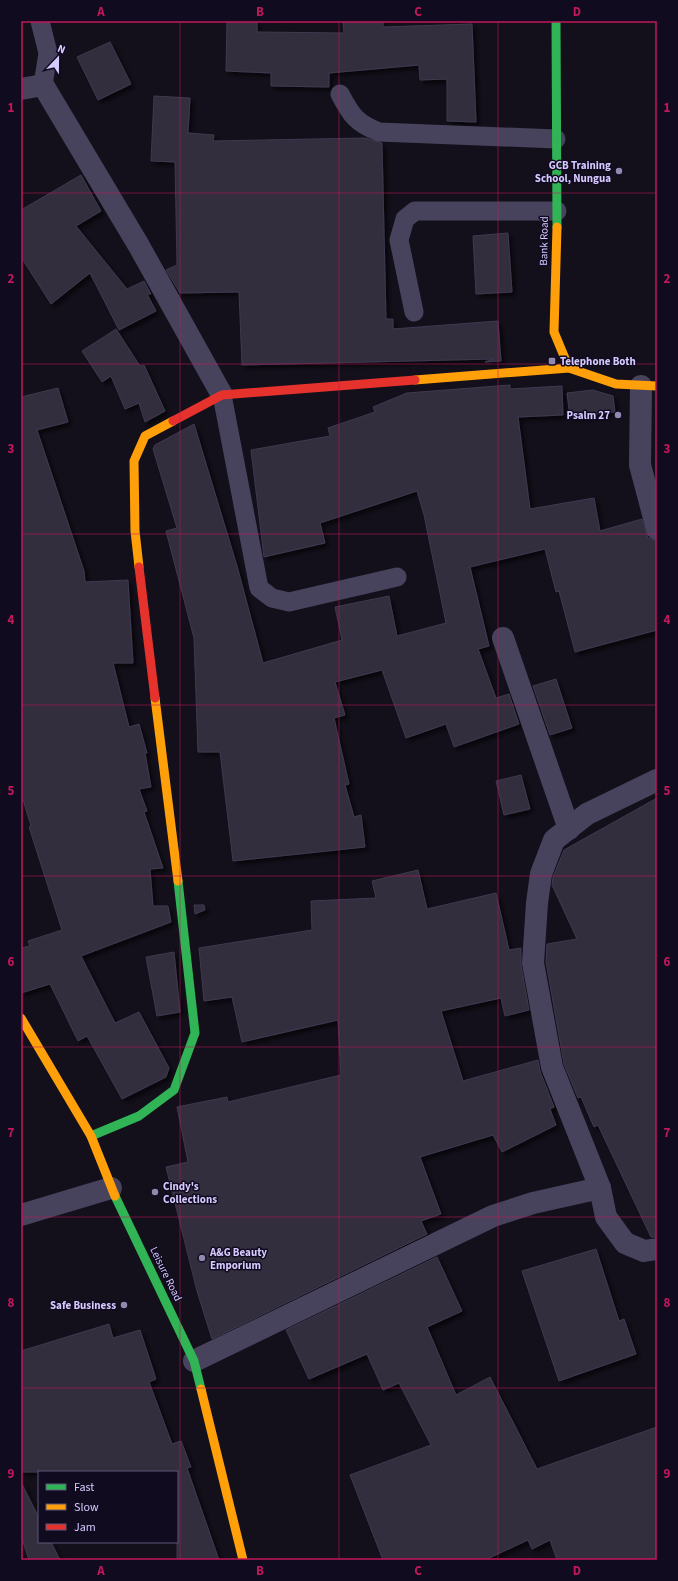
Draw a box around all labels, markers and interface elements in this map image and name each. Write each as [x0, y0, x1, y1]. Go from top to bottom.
text: A [96, 3, 105, 21]
text: B [256, 3, 264, 21]
text: C [414, 3, 422, 21]
text: D [573, 3, 581, 21]
north arrow [38, 38, 78, 78]
text: N [55, 41, 68, 58]
text: 1 [8, 99, 15, 117]
text: 1 [664, 99, 671, 117]
place label: GCB Training School, Nungua [535, 158, 611, 186]
marker: GCB Training School, Nungua [614, 166, 624, 176]
street label: Bank Road [536, 216, 552, 266]
text: 2 [8, 270, 15, 288]
text: 2 [664, 270, 671, 288]
place label: Telephone Both [560, 354, 636, 369]
marker: Telephone Both [547, 356, 557, 366]
place label: Psalm 27 [566, 408, 610, 423]
marker: Psalm 27 [613, 410, 623, 420]
text: 3 [8, 440, 15, 458]
text: 3 [664, 440, 671, 458]
text: 4 [8, 611, 15, 629]
text: 4 [664, 611, 671, 629]
text: 5 [8, 782, 15, 800]
text: 5 [664, 782, 671, 800]
text: 6 [8, 953, 15, 971]
text: 6 [664, 953, 671, 971]
text: 7 [8, 1124, 15, 1142]
text: 7 [664, 1124, 671, 1142]
place label: Cindy's Collections [163, 1179, 217, 1207]
marker: Cindy's Collections [150, 1187, 160, 1197]
street label: Leisure Road [146, 1244, 186, 1304]
place label: A&G Beauty Emporium [209, 1245, 267, 1273]
marker: A&G Beauty Emporium [197, 1253, 207, 1263]
text: 8 [8, 1294, 15, 1312]
text: 8 [664, 1294, 671, 1312]
place label: Safe Business [50, 1298, 116, 1313]
marker: Safe Business [119, 1300, 129, 1310]
text: 9 [8, 1465, 15, 1483]
text: 9 [664, 1465, 671, 1483]
legend [38, 1471, 178, 1543]
text: Fast [74, 1479, 94, 1496]
text: Slow [74, 1499, 99, 1516]
text: Jam [74, 1519, 96, 1536]
text: A [96, 1562, 105, 1580]
text: B [256, 1562, 264, 1580]
text: C [414, 1562, 422, 1580]
text: D [573, 1562, 581, 1580]

